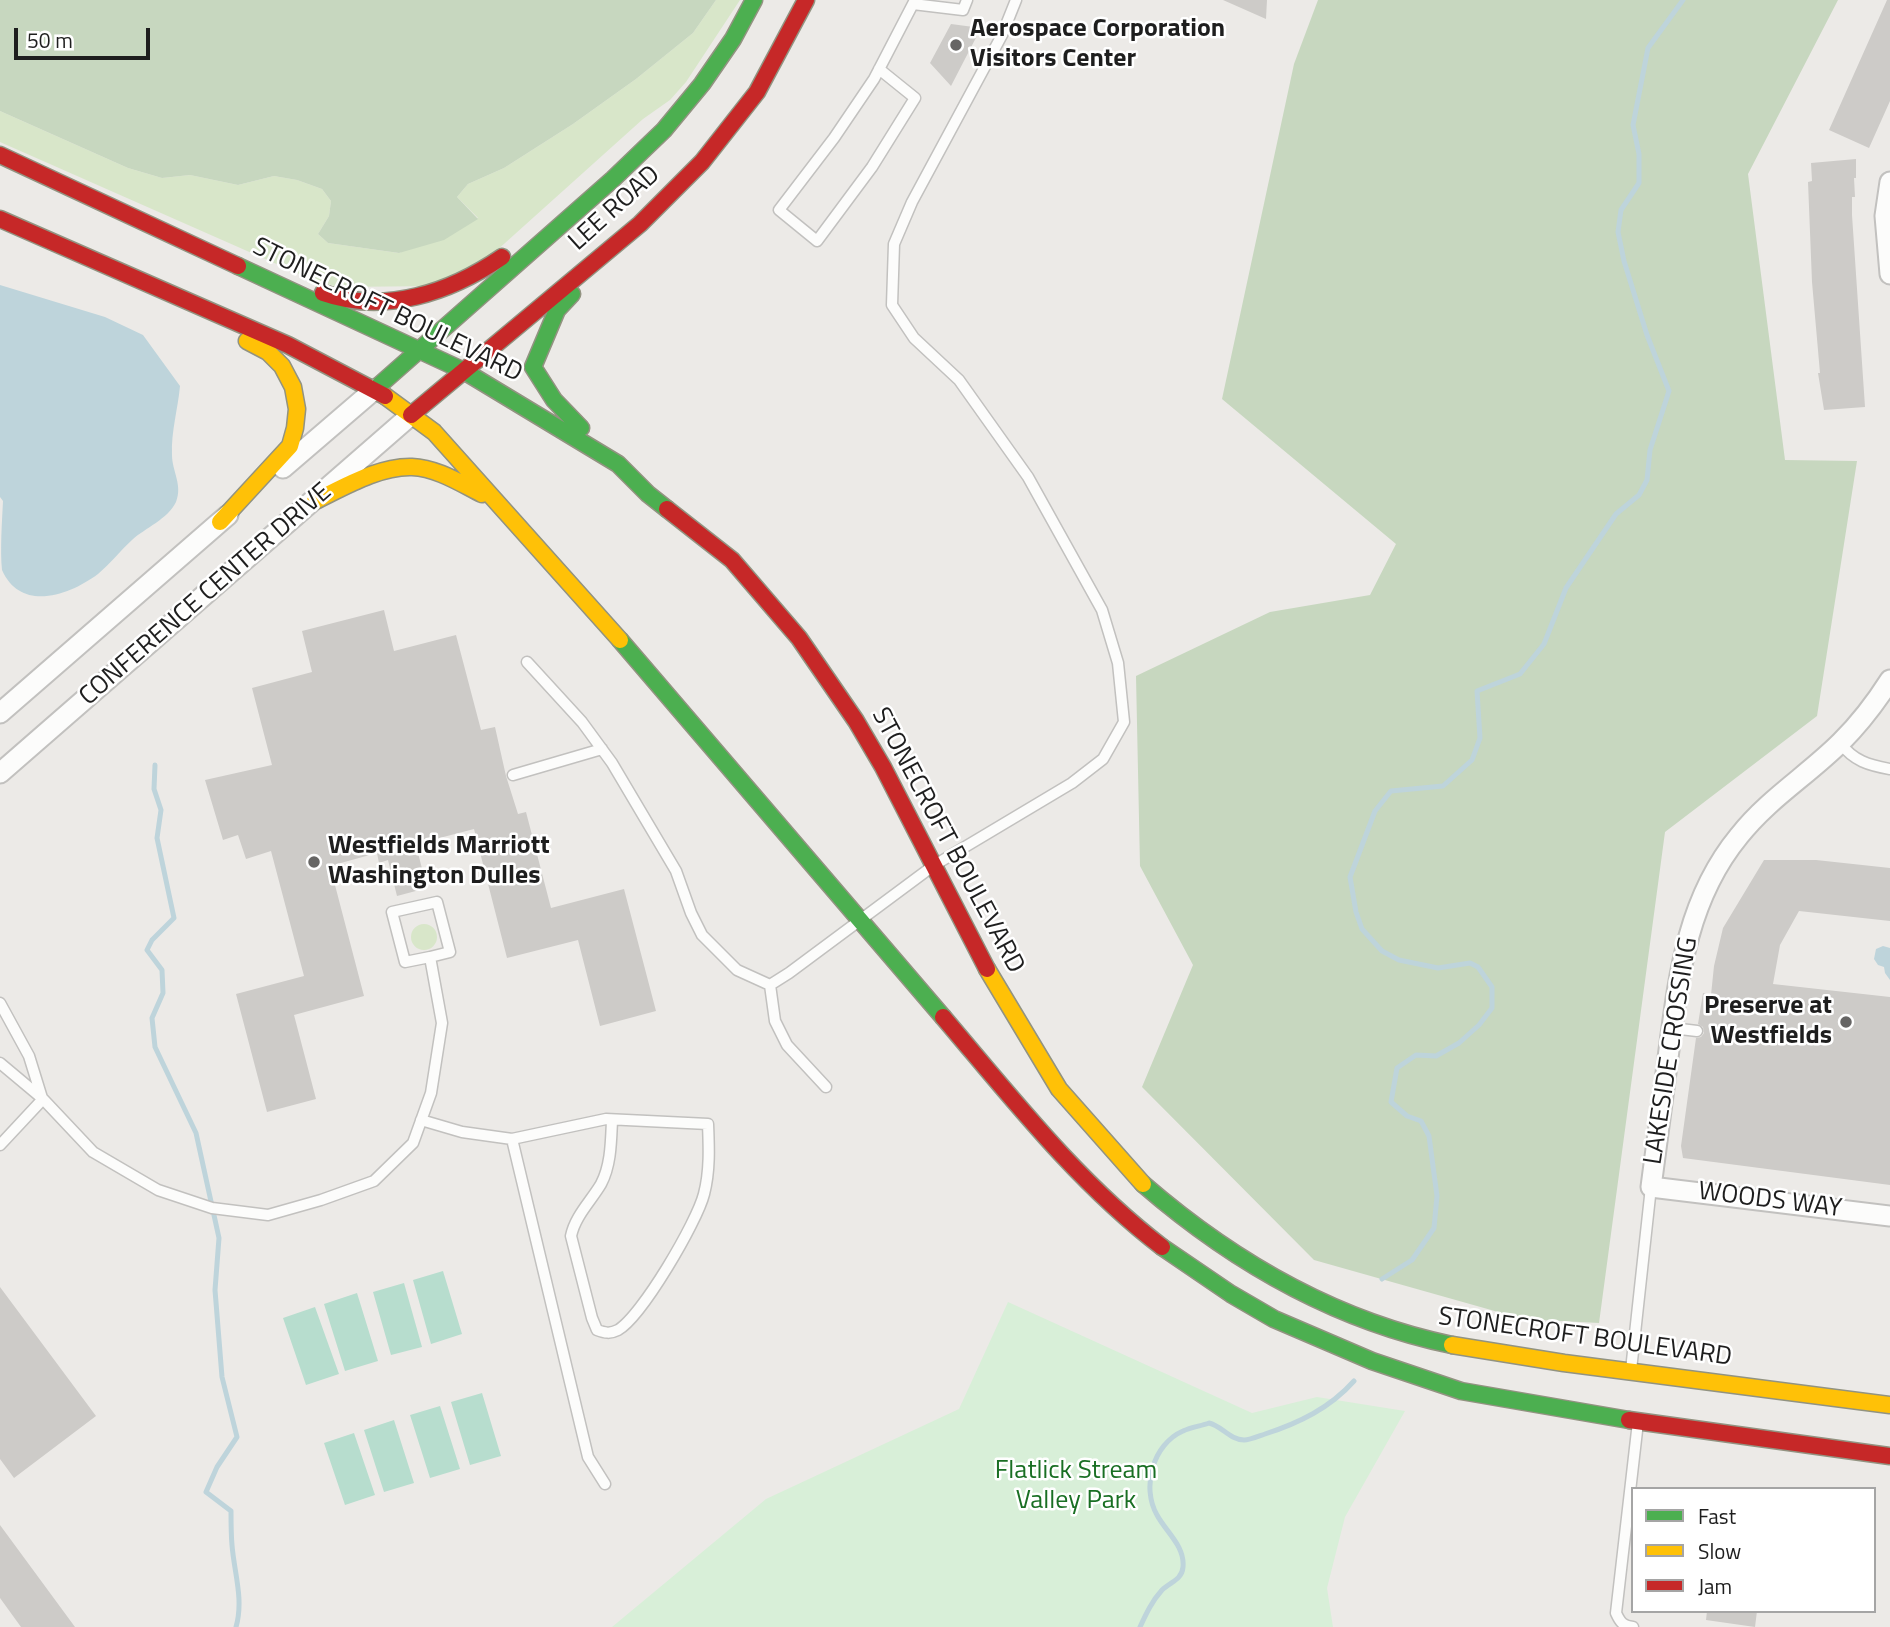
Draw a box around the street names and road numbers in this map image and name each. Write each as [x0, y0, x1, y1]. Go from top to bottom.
street label: LEE ROAD [563, 160, 667, 258]
street label: STONECROFT BOULEVARD [247, 232, 527, 390]
street label: CONFERENCE CENTER DRIVE [74, 477, 338, 713]
street label: STONECROFT BOULEVARD [864, 703, 1030, 979]
street label: LAKESIDE CROSSING [1639, 935, 1705, 1167]
street label: WOODS WAY [1696, 1177, 1844, 1225]
street label: STONECROFT BOULEVARD [1436, 1302, 1734, 1374]

